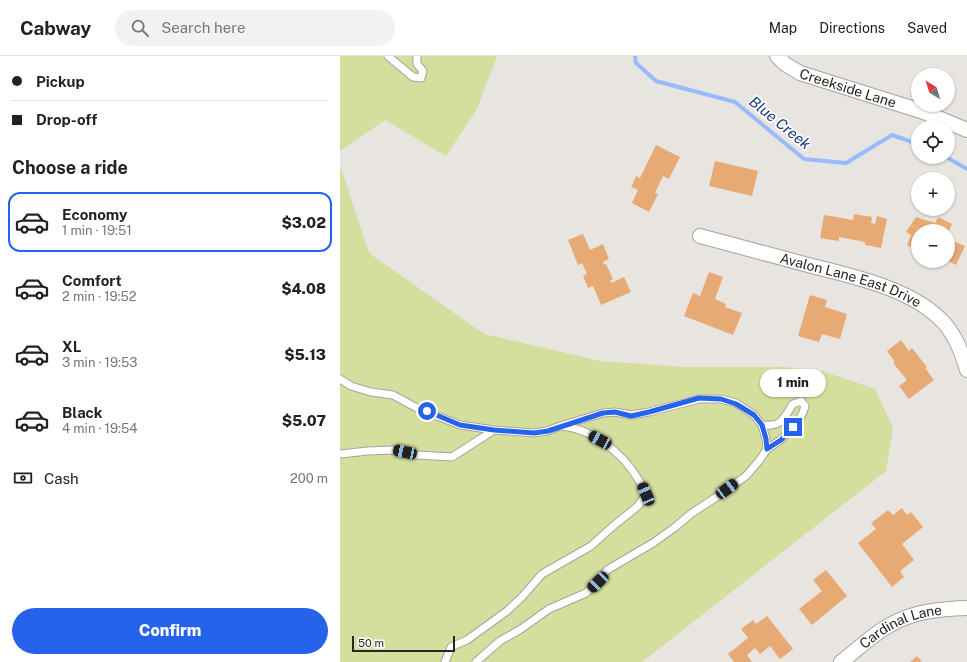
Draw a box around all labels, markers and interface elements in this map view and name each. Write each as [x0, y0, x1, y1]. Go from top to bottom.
search box [115, 10, 395, 46]
text: Cabway [20, 17, 91, 39]
icon: search [129, 17, 151, 39]
text: Search here [161, 19, 245, 36]
text: Map [769, 20, 797, 36]
text: Directions [819, 20, 885, 36]
text: Saved [907, 20, 947, 36]
street label: Creekside Lane [798, 65, 898, 111]
north arrow [911, 68, 955, 112]
map controls [911, 68, 955, 268]
text: Pickup [36, 73, 85, 90]
water label: Blue Creek [746, 93, 815, 153]
text: Drop-off [36, 111, 97, 128]
button: locate [911, 120, 955, 164]
text: Choose a ride [12, 157, 128, 178]
button: + [911, 172, 955, 216]
icon: car [14, 204, 50, 240]
text: Economy [62, 206, 127, 223]
text: $3.02 [281, 214, 326, 231]
text: 1 min · 19:51 [62, 223, 132, 238]
button: − [911, 224, 955, 268]
street label: Avalon Lane East Drive [778, 250, 924, 310]
icon: car [14, 270, 50, 306]
text: Comfort [62, 272, 122, 289]
text: $4.08 [281, 280, 326, 297]
text: 2 min · 19:52 [62, 289, 137, 304]
icon: car [14, 336, 50, 372]
text: XL [62, 338, 81, 355]
text: $5.13 [284, 346, 326, 363]
text: 3 min · 19:53 [62, 355, 137, 370]
callout: 1 min [760, 369, 826, 397]
text: 1 min [777, 375, 809, 390]
icon: car [14, 402, 50, 438]
route start [418, 402, 436, 420]
text: Black [62, 404, 102, 421]
text: $5.07 [282, 412, 326, 429]
route end [784, 418, 802, 436]
text: 4 min · 19:54 [62, 421, 137, 436]
car [587, 429, 613, 451]
car [392, 444, 418, 460]
icon: cash [12, 467, 34, 489]
text: Cash [44, 470, 79, 487]
text: 200 m [290, 471, 328, 486]
car [714, 477, 740, 501]
car [636, 481, 656, 507]
car [585, 569, 611, 595]
street label: Cardinal Lane [856, 602, 943, 652]
button: Confirm [12, 608, 328, 654]
scale bar [352, 634, 455, 653]
text: 50 m [358, 637, 384, 649]

